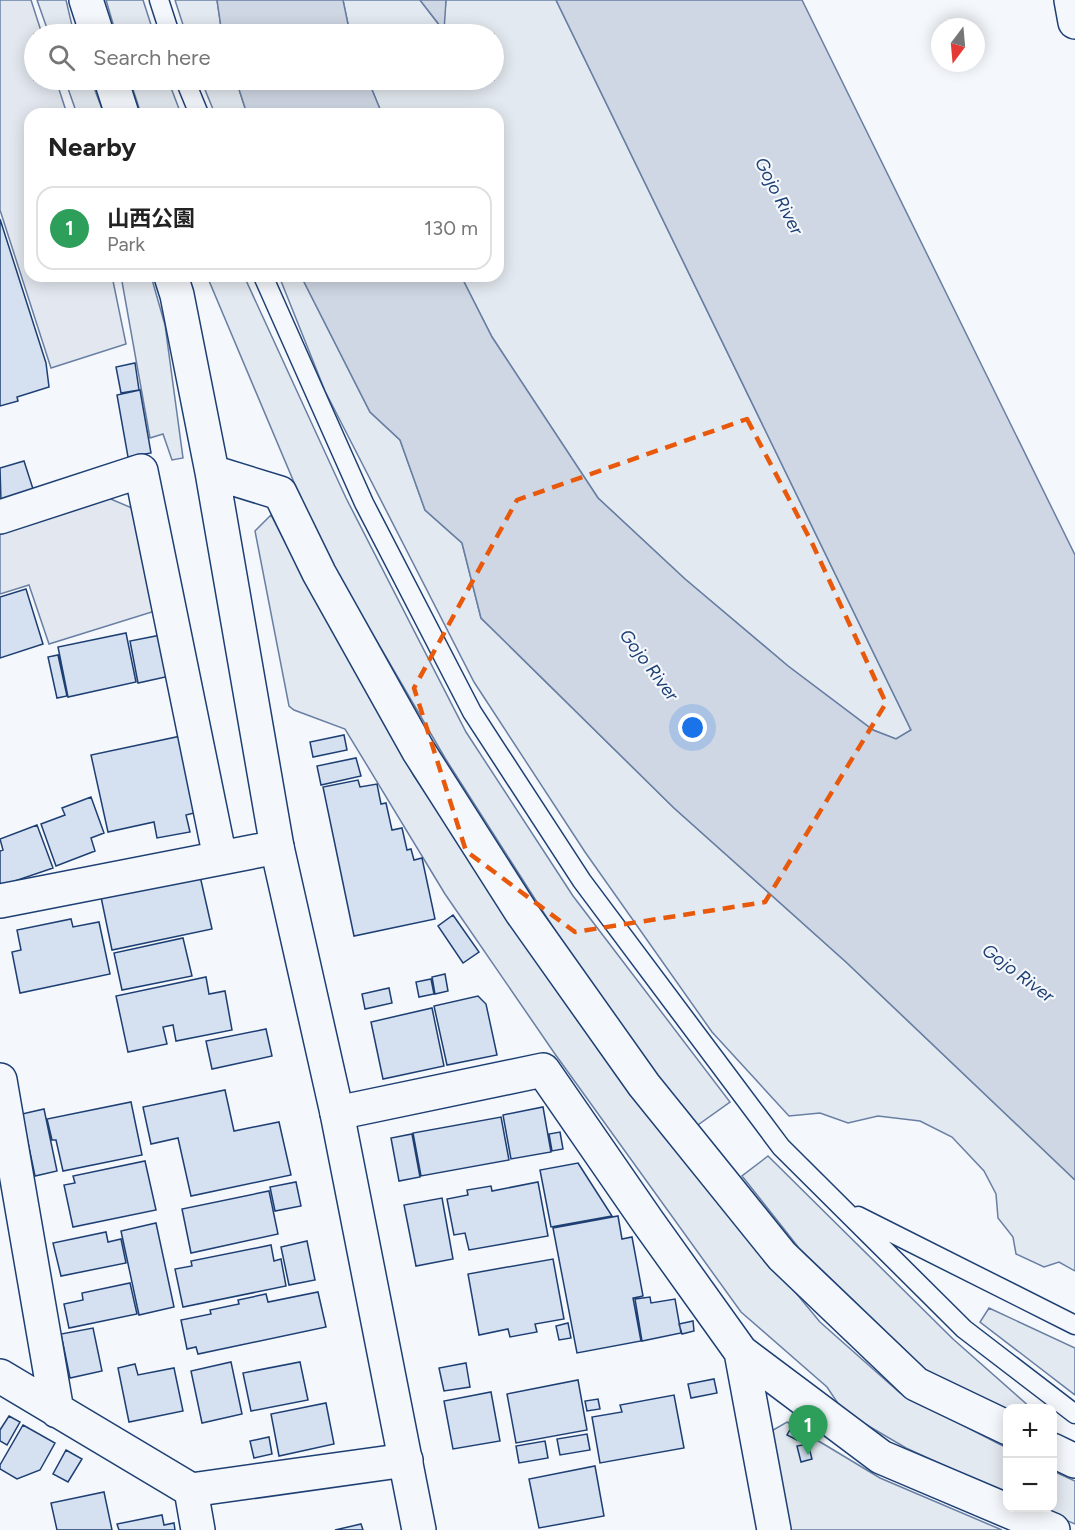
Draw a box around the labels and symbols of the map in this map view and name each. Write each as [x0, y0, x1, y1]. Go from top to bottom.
north arrow [931, 18, 985, 72]
water label: Gojo River [750, 153, 808, 239]
water label: Gojo River [615, 625, 684, 706]
your location [678, 713, 707, 742]
water label: Gojo River [978, 939, 1059, 1008]
pin: 1 [788, 1406, 828, 1455]

